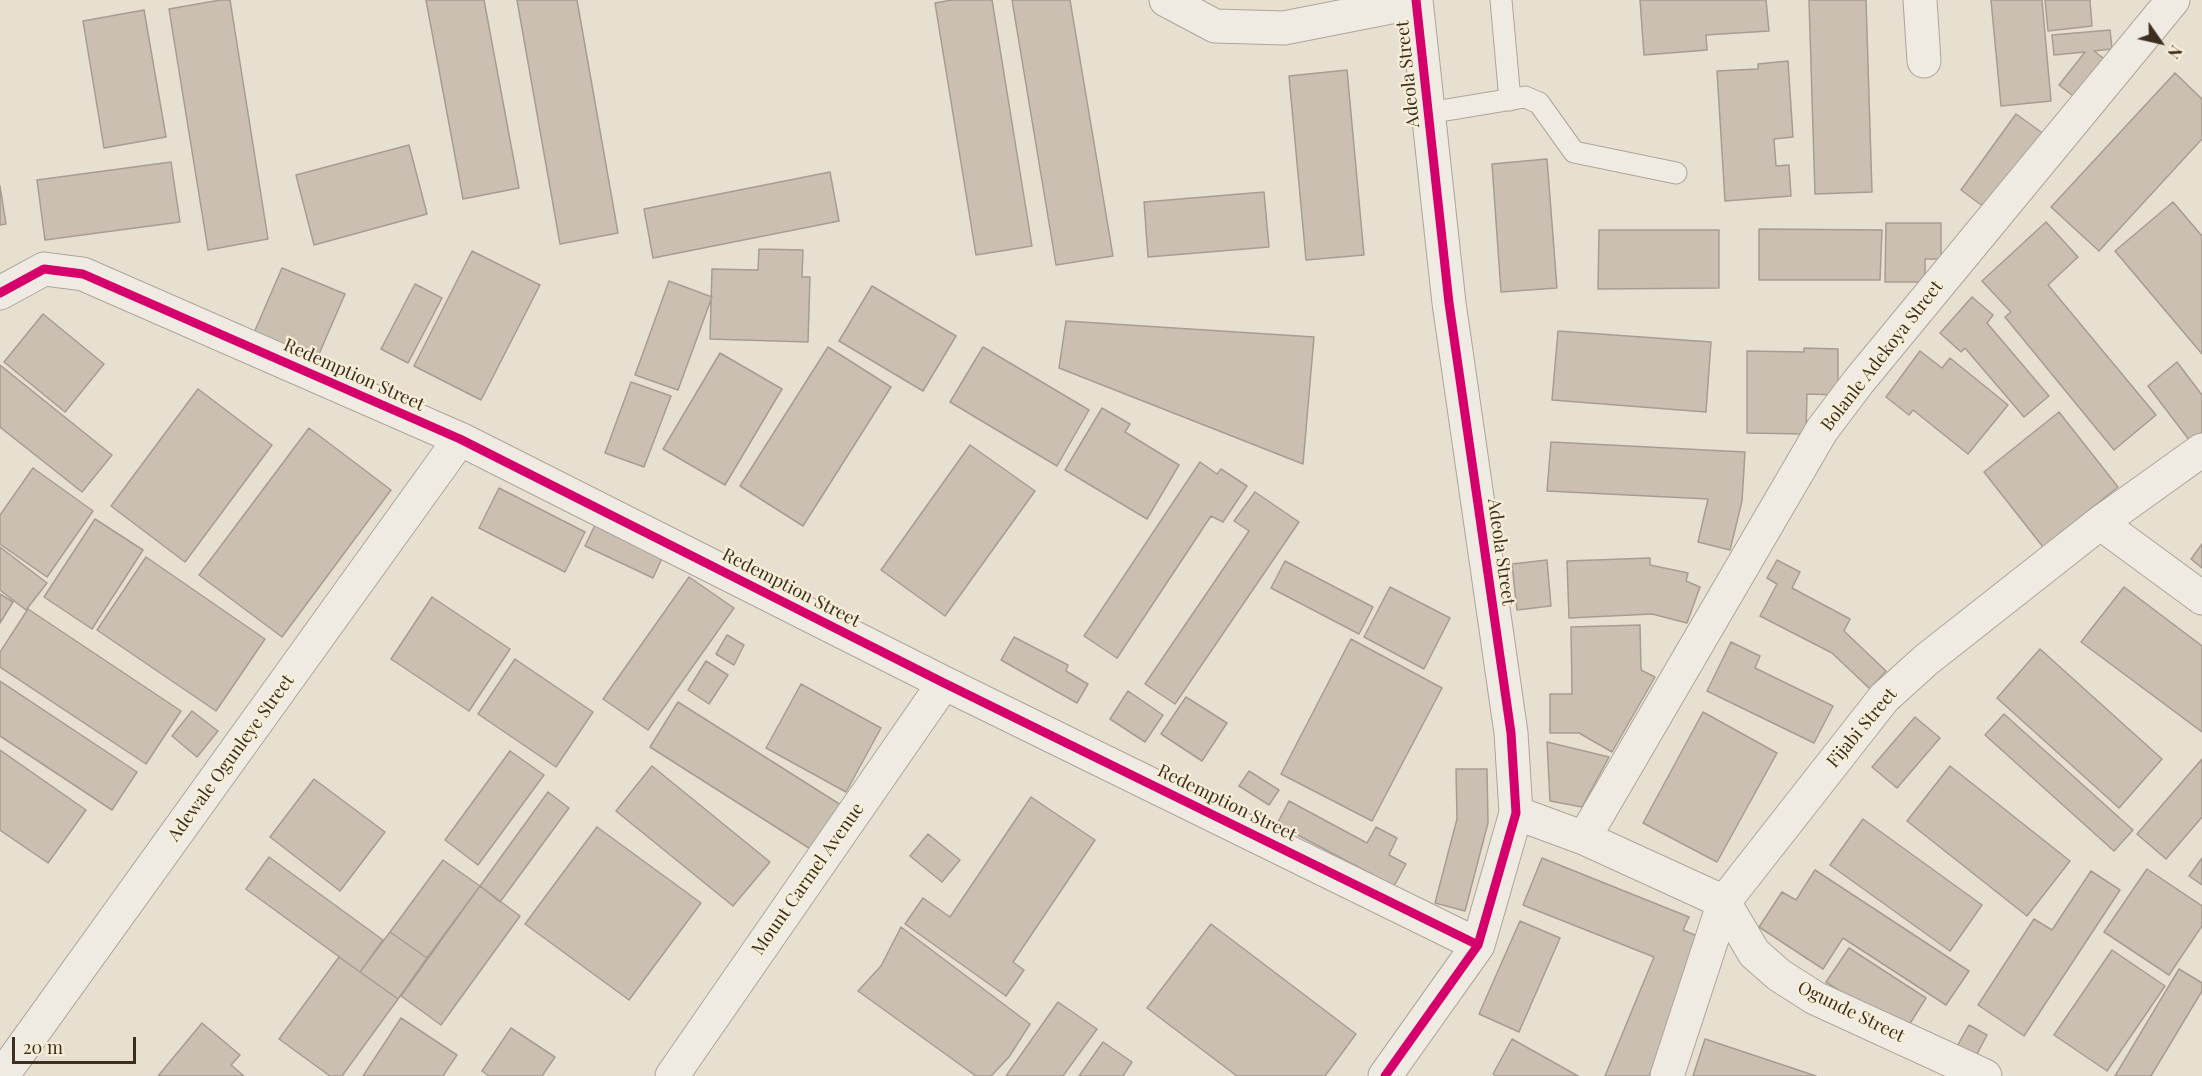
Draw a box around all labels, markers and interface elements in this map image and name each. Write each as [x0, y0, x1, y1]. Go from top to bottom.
north arrow [2130, 12, 2190, 72]
street label: Adeola Street [1392, 19, 1424, 129]
text: N [2163, 42, 2187, 63]
street label: Bolanle Adekoya Street [1817, 276, 1947, 436]
street label: Redemption Street [280, 334, 428, 416]
street label: Adeola Street [1483, 497, 1519, 607]
street label: Redemption Street [718, 544, 864, 632]
street label: Adewale Ogunleye Street [163, 670, 299, 846]
street label: Fijabi Street [1822, 684, 1902, 772]
street label: Redemption Street [1154, 760, 1300, 846]
street label: Mount Carmel Avenue [747, 799, 869, 959]
street label: Ogunde Street [1794, 977, 1908, 1047]
scale bar [15, 1025, 140, 1063]
text: 20 m [23, 1035, 63, 1059]

